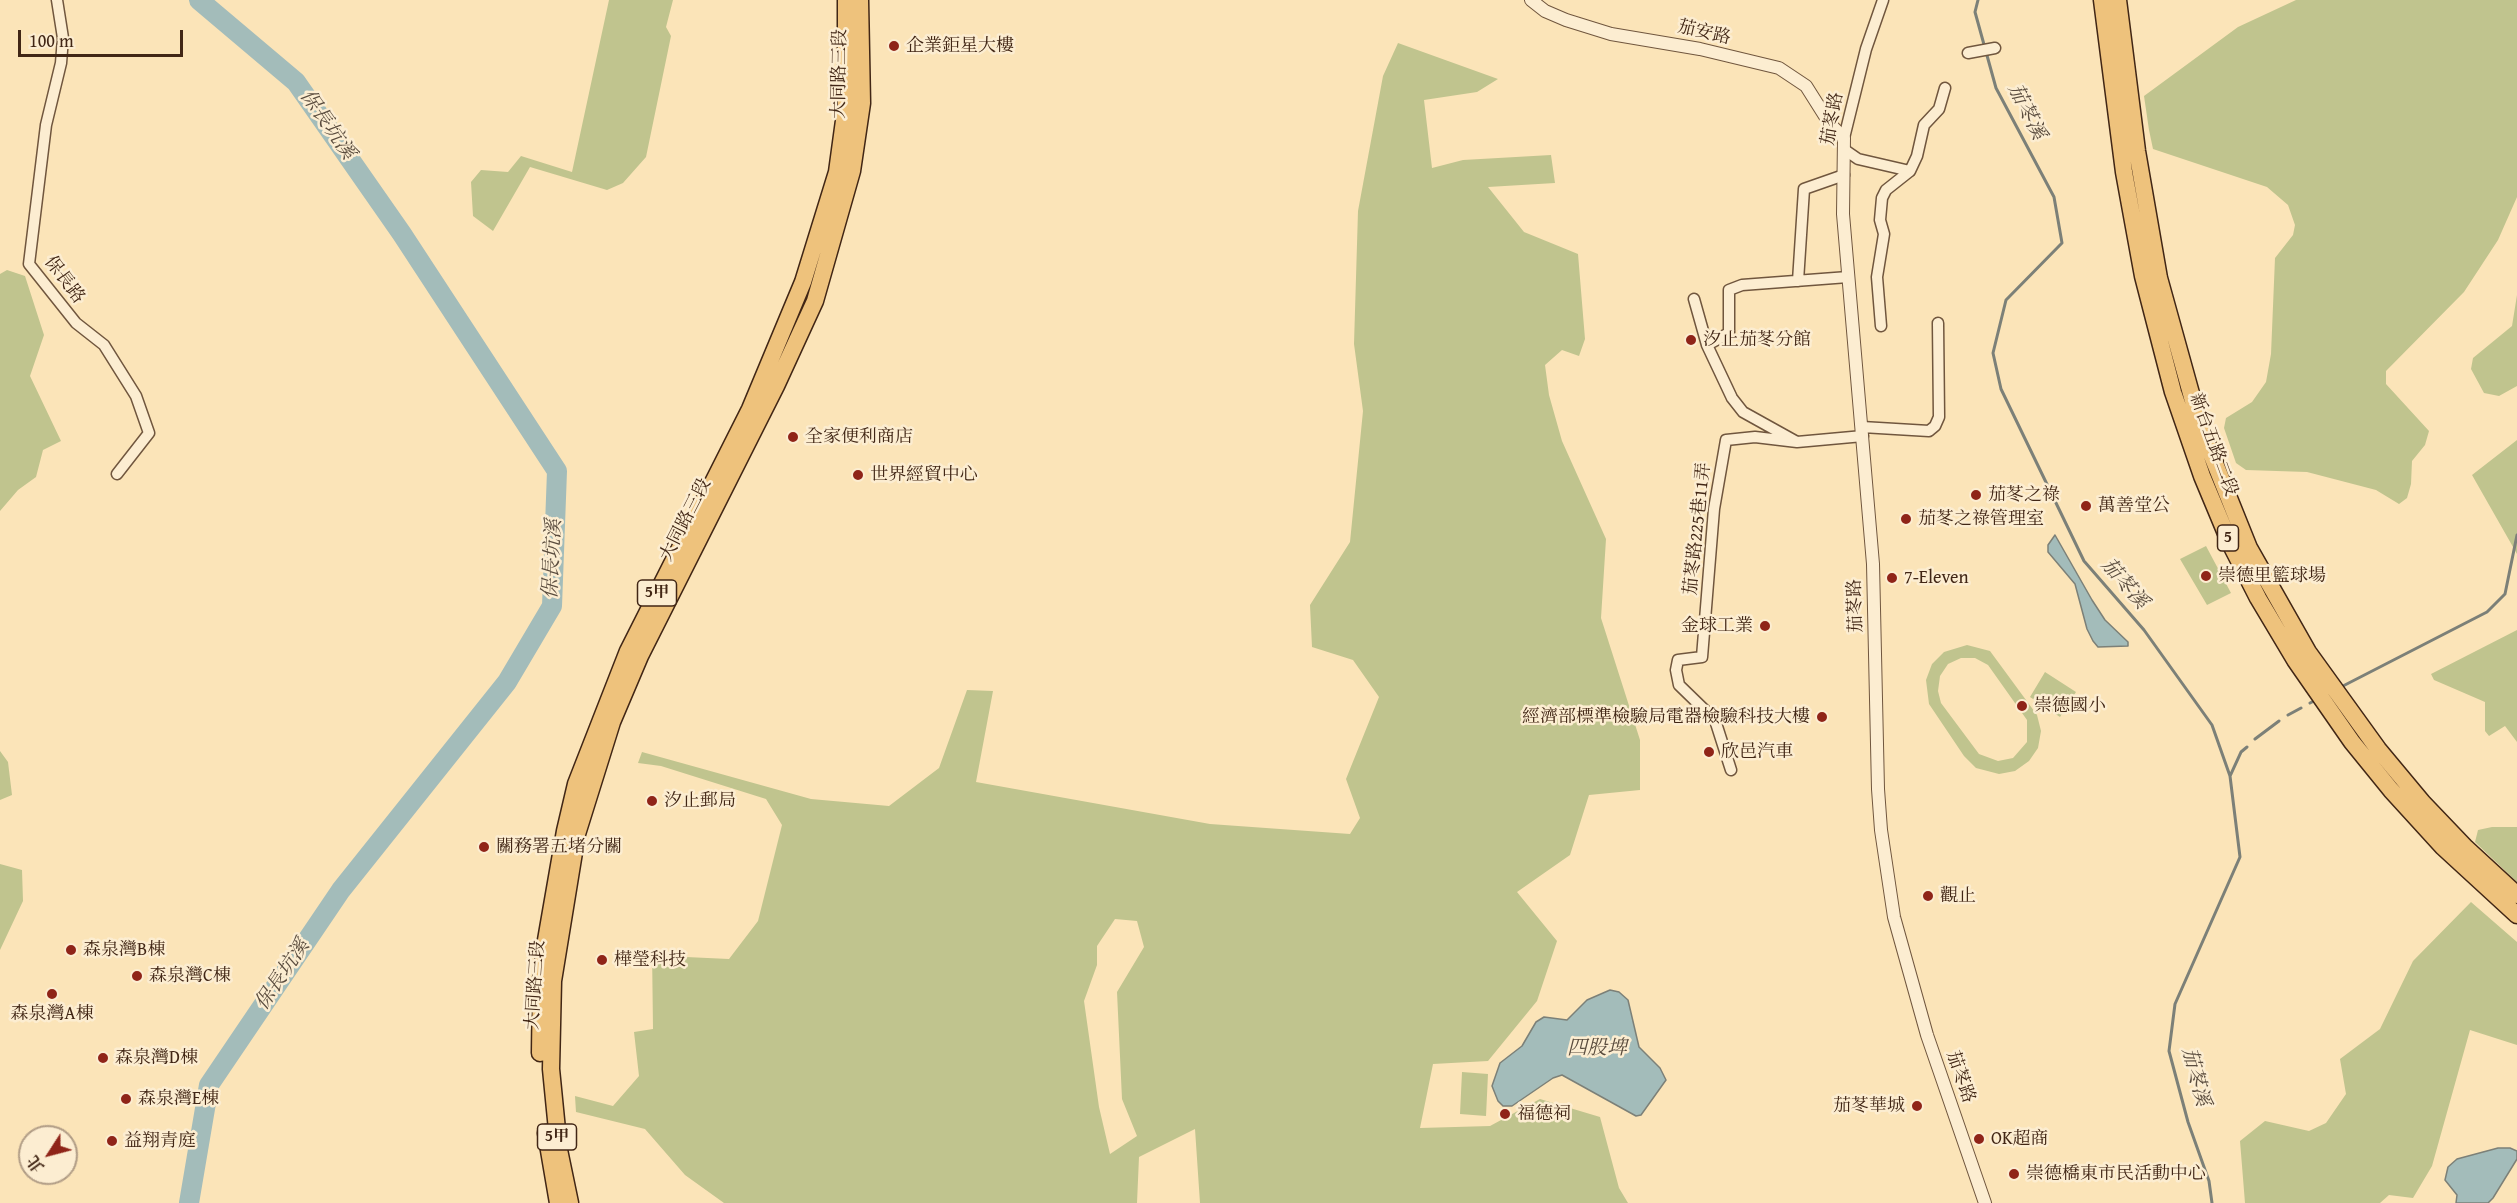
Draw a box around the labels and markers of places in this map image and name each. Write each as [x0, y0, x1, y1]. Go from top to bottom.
place label: 企業鉅星大樓 [906, 35, 1014, 57]
marker: 企業鉅星大樓 [887, 39, 901, 53]
place label: 汐止茄苳分館 [1703, 329, 1811, 351]
marker: 汐止茄苳分館 [1684, 333, 1698, 347]
place label: 全家便利商店 [805, 426, 913, 448]
marker: 全家便利商店 [786, 430, 800, 444]
place label: 世界經貿中心 [870, 464, 978, 486]
marker: 世界經貿中心 [851, 468, 865, 482]
place label: 茄苳之祿 [1988, 484, 2060, 506]
marker: 茄苳之祿 [1969, 488, 1983, 502]
place label: 萬善堂公 [2098, 495, 2170, 517]
marker: 萬善堂公 [2079, 499, 2093, 513]
place label: 茄苳之祿管理室 [1918, 508, 2044, 530]
marker: 茄苳之祿管理室 [1899, 512, 1913, 526]
place label: 崇德里籃球場 [2218, 565, 2326, 587]
place label: 7-Eleven [1904, 567, 1969, 589]
marker: 崇德里籃球場 [2199, 569, 2213, 583]
marker: 7-Eleven [1885, 571, 1899, 585]
place label: 金球工業 [1681, 615, 1753, 637]
marker: 金球工業 [1758, 619, 1772, 633]
place label: 崇德國小 [2034, 695, 2106, 717]
marker: 崇德國小 [2015, 699, 2029, 713]
place label: 經濟部標準檢驗局電器檢驗科技大樓 [1522, 706, 1810, 728]
marker: 經濟部標準檢驗局電器檢驗科技大樓 [1815, 710, 1829, 724]
place label: 欣邑汽車 [1721, 741, 1793, 763]
marker: 欣邑汽車 [1702, 745, 1716, 759]
place label: 汐止郵局 [664, 790, 736, 812]
marker: 汐止郵局 [645, 794, 659, 808]
place label: 關務署五堵分關 [496, 836, 622, 858]
marker: 關務署五堵分關 [477, 840, 491, 854]
place label: 觀止 [1940, 885, 1976, 907]
marker: 觀止 [1921, 889, 1935, 903]
place label: 森泉灣B棟 [83, 939, 165, 961]
marker: 森泉灣B棟 [64, 943, 78, 957]
place label: 樺瑩科技 [614, 949, 686, 971]
marker: 樺瑩科技 [595, 953, 609, 967]
place label: 森泉灣C棟 [149, 965, 231, 987]
marker: 森泉灣C棟 [130, 969, 144, 983]
marker: 森泉灣A棟 [45, 987, 59, 1001]
place label: 森泉灣A棟 [11, 1003, 93, 1025]
place label: 森泉灣D棟 [115, 1047, 198, 1069]
marker: 森泉灣D棟 [96, 1051, 110, 1065]
place label: 森泉灣E棟 [138, 1088, 219, 1110]
marker: 森泉灣E棟 [119, 1092, 133, 1106]
place label: 茄苳華城 [1833, 1095, 1905, 1117]
marker: 茄苳華城 [1910, 1099, 1924, 1113]
place label: 福德祠 [1517, 1103, 1571, 1125]
marker: 福德祠 [1498, 1107, 1512, 1121]
place label: OK超商 [1991, 1128, 2049, 1150]
place label: 益翔青庭 [124, 1130, 196, 1152]
marker: OK超商 [1972, 1132, 1986, 1146]
marker: 益翔青庭 [105, 1134, 119, 1148]
place label: 崇德橋東市民活動中心 [2026, 1163, 2206, 1185]
marker: 崇德橋東市民活動中心 [2007, 1167, 2021, 1181]

